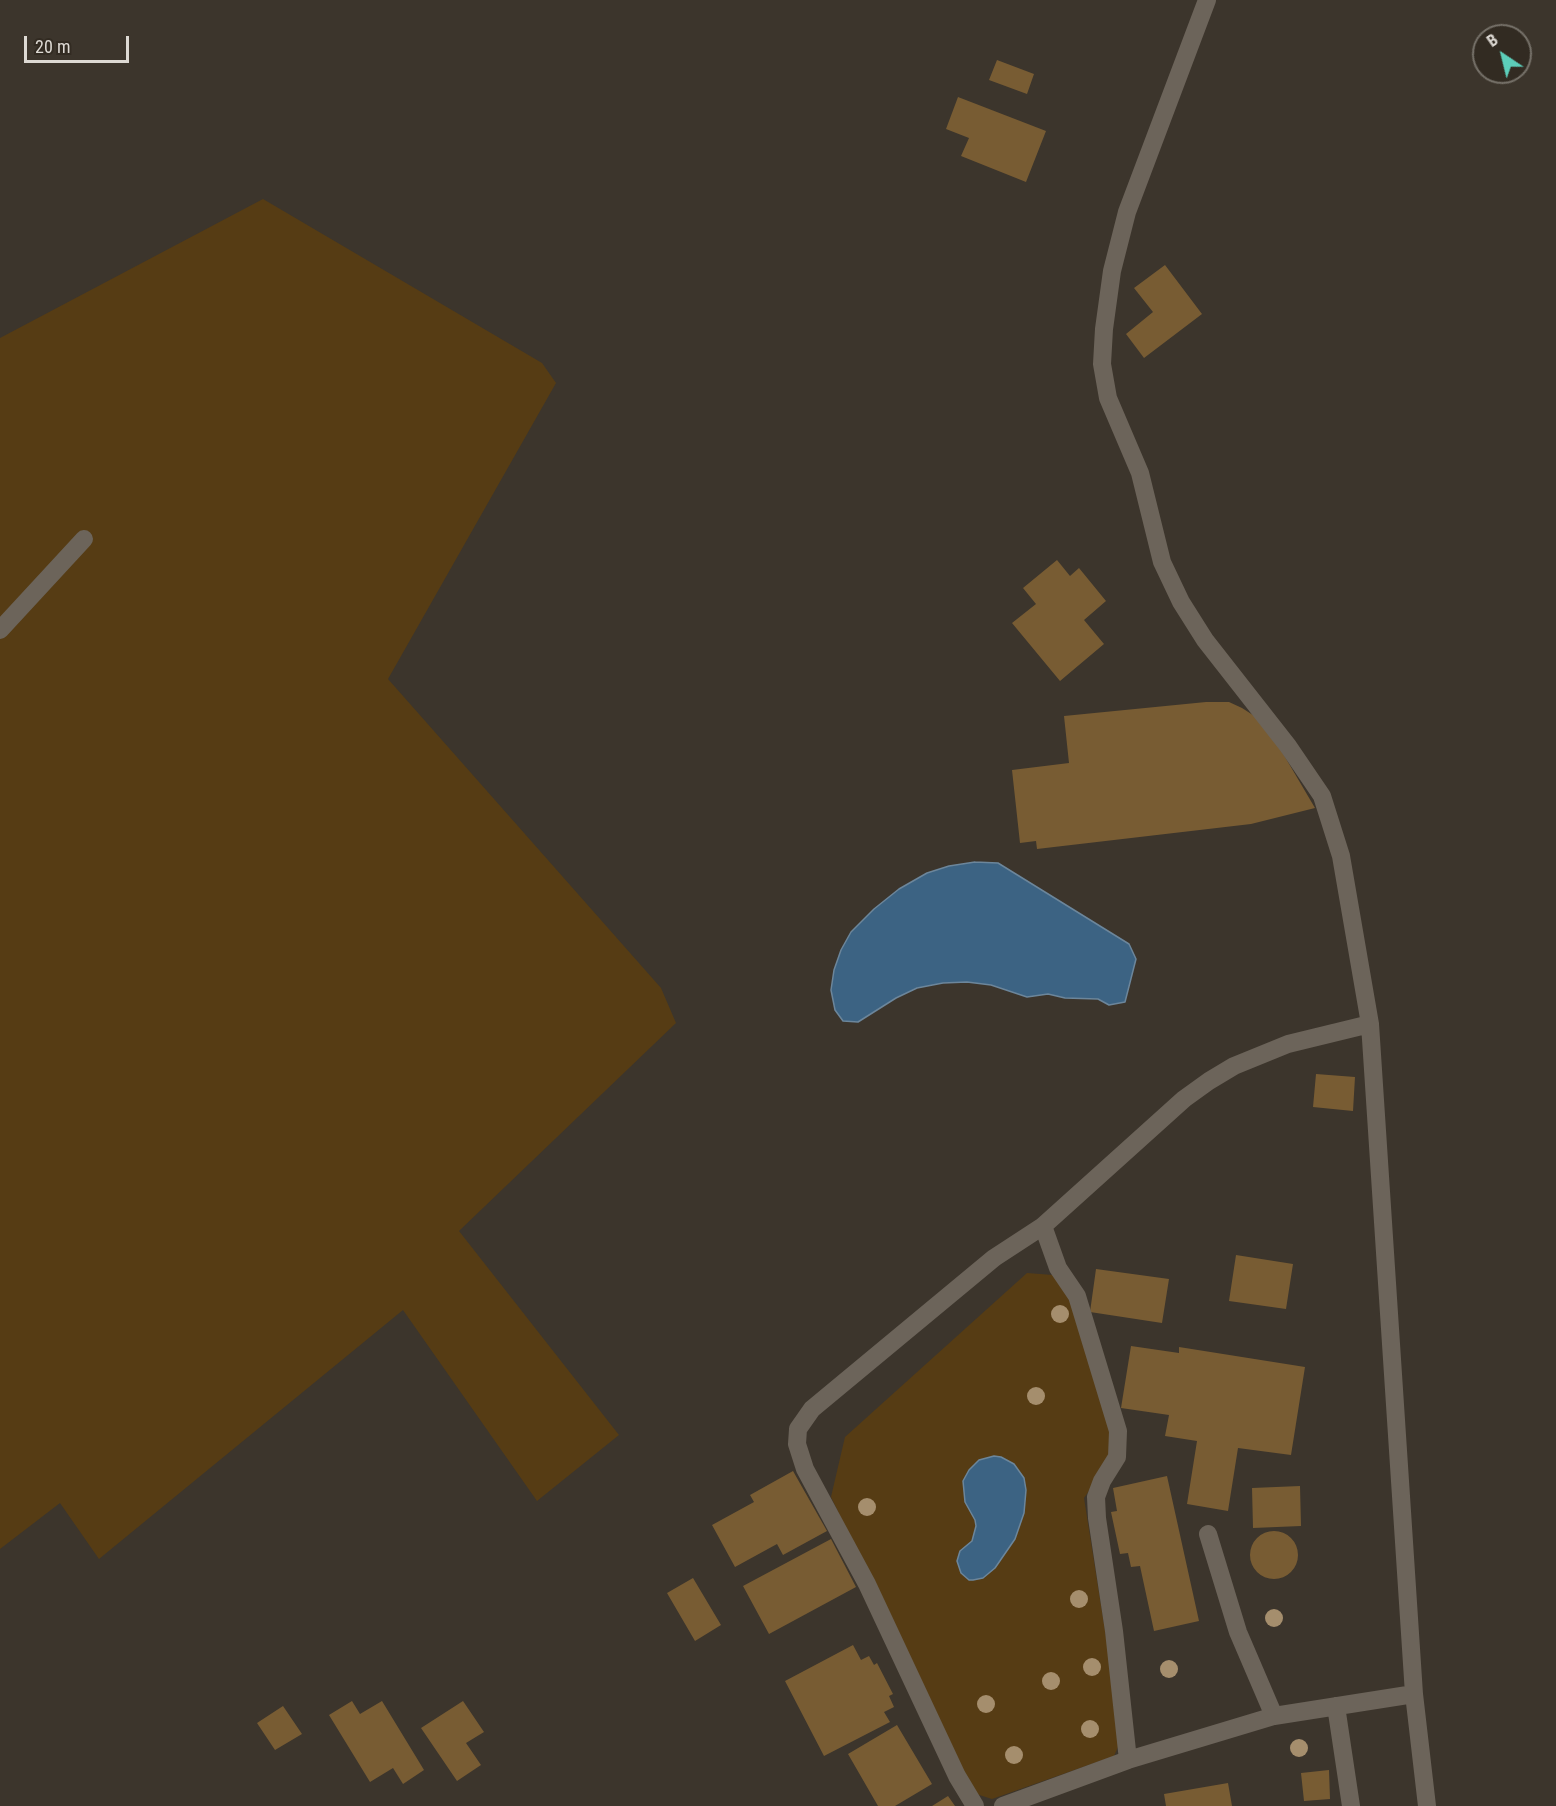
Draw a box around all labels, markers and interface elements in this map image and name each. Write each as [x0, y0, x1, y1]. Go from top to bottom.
scale bar [27, 24, 132, 62]
north arrow [1472, 24, 1532, 84]
text: B [1483, 30, 1502, 51]
text: 20 m [35, 36, 70, 57]

